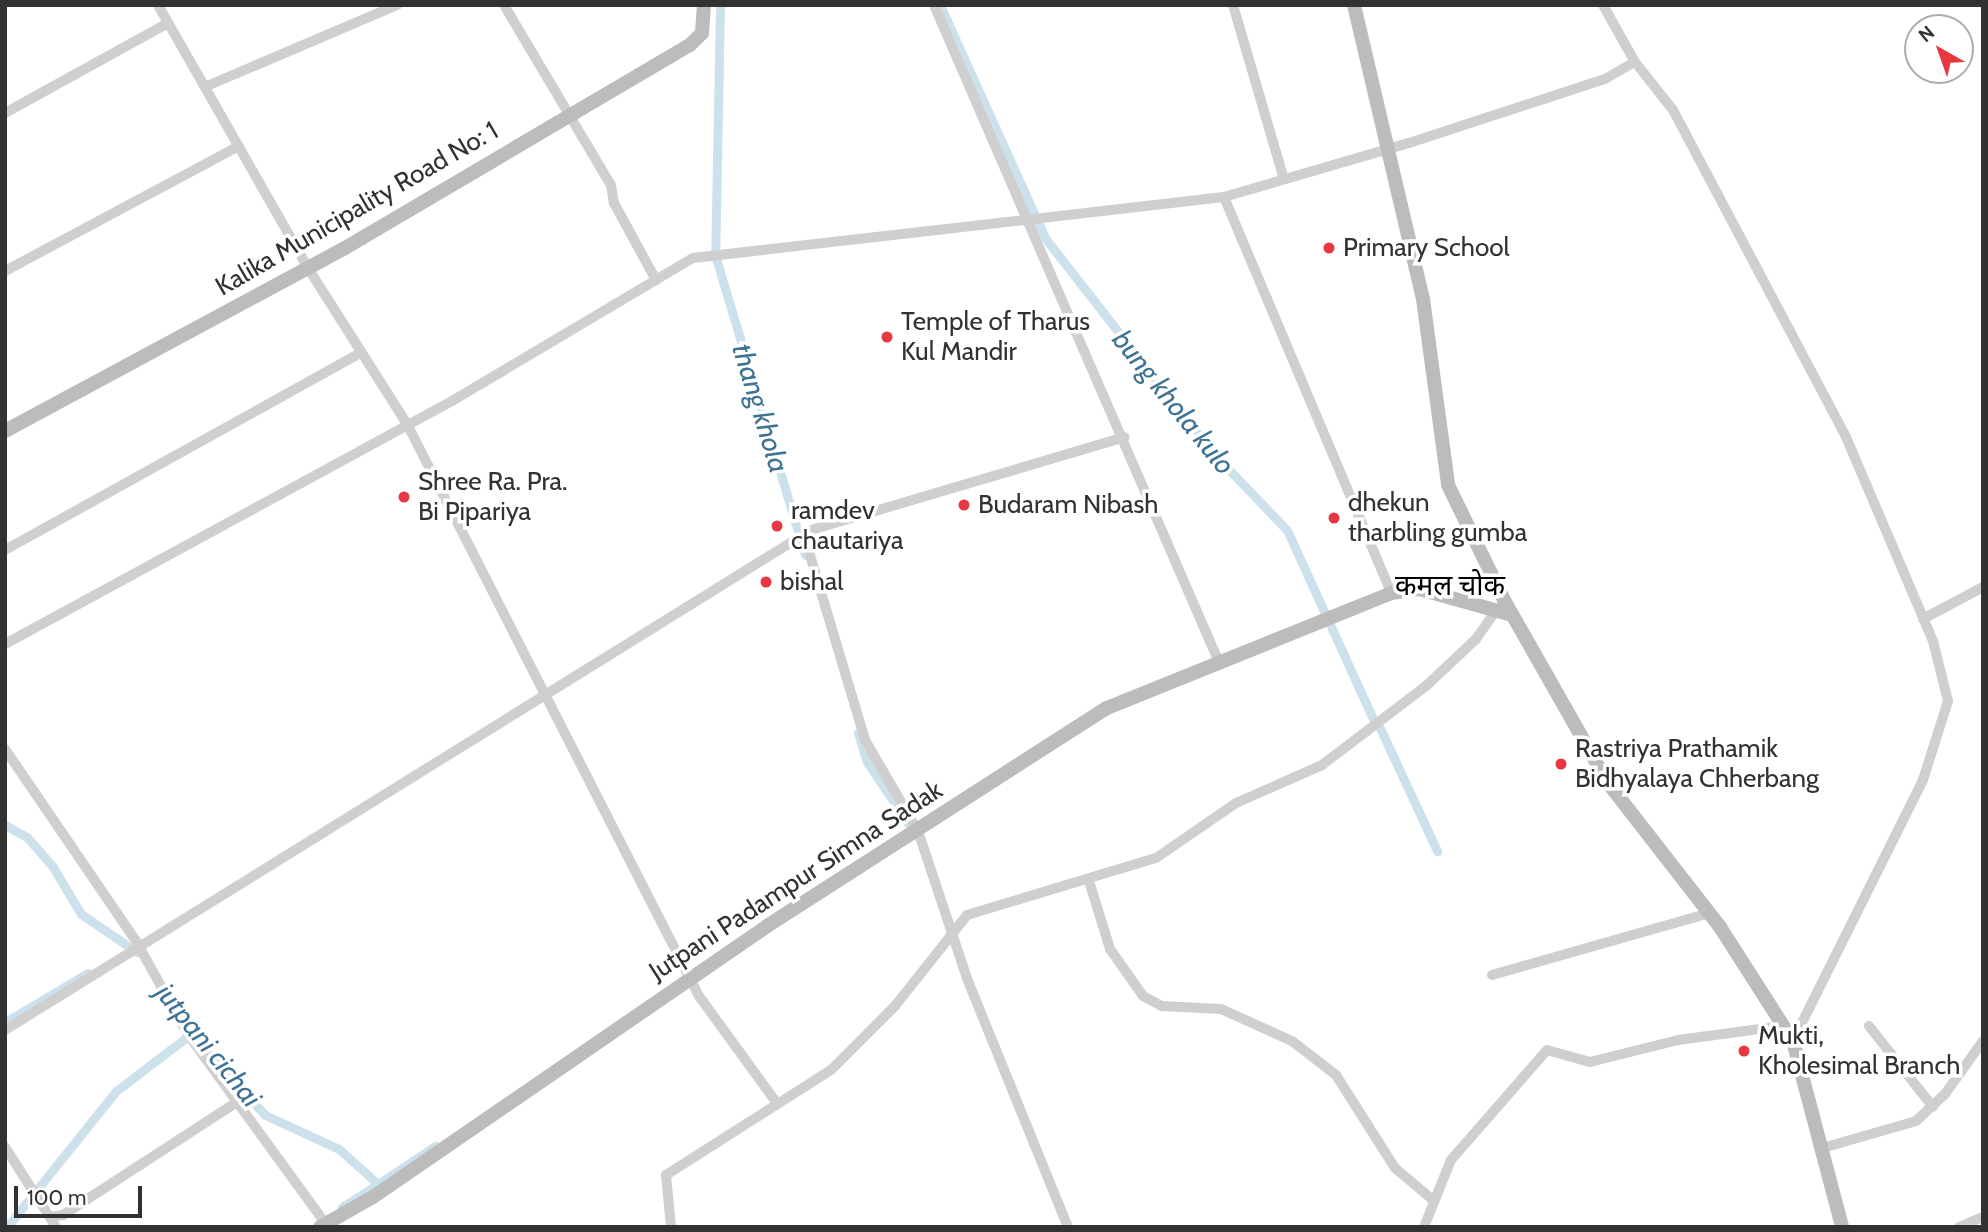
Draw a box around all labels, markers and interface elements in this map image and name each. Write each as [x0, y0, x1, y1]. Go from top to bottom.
north arrow [1904, 14, 1974, 84]
text: N [1914, 21, 1939, 47]
street label: Kalika Municipality Road No: 1 [210, 115, 504, 303]
place label: Primary School [1343, 232, 1510, 264]
marker: Primary School [1321, 240, 1337, 256]
place label: Temple of Tharus Kul Mandir [901, 306, 1090, 368]
water label: bung khola kulo [1106, 323, 1242, 481]
marker: Temple of Tharus Kul Mandir [879, 329, 895, 345]
water label: thang khola [725, 340, 797, 476]
place label: Shree Ra. Pra. Bi Pipariya [418, 466, 567, 528]
place label: dhekun tharbling gumba [1348, 487, 1527, 548]
marker: Shree Ra. Pra. Bi Pipariya [396, 489, 412, 505]
place label: Budaram Nibash [978, 489, 1158, 521]
place label: ramdev chautariya [791, 495, 903, 556]
marker: Budaram Nibash [956, 497, 972, 513]
marker: dhekun tharbling gumba [1326, 510, 1342, 526]
marker: ramdev chautariya [769, 518, 785, 534]
place label: bishal [780, 566, 843, 598]
district label: कमल चोक [1395, 568, 1505, 602]
marker: bishal [758, 574, 774, 590]
place label: Rastriya Prathamik Bidhyalaya Chherbang [1575, 733, 1819, 794]
marker: Rastriya Prathamik Bidhyalaya Chherbang [1553, 756, 1569, 772]
street label: Jutpani Padampur Simna Sadak [644, 775, 948, 987]
water label: jutpani cichai [149, 977, 269, 1113]
place label: Mukti, Kholesimal Branch [1758, 1020, 1960, 1082]
marker: Mukti, Kholesimal Branch [1736, 1043, 1752, 1059]
scale bar [18, 1172, 145, 1216]
text: 100 m [27, 1185, 86, 1210]

